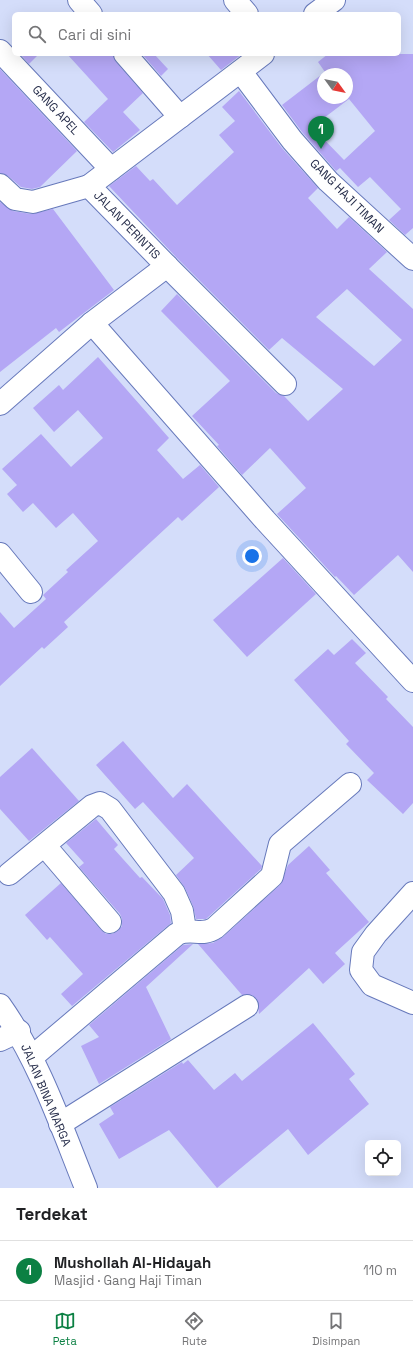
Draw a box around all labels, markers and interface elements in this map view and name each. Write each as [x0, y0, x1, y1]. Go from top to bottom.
search box [12, 12, 401, 56]
icon: search [26, 23, 48, 45]
text: Cari di sini [58, 25, 131, 44]
north arrow [317, 68, 353, 104]
street label: GANG APEL [29, 82, 83, 139]
pin: 1 [308, 116, 334, 149]
street label: GANG HAJI TIMAN [306, 155, 388, 237]
street label: JALAN PERINTIS [90, 187, 164, 263]
your location [242, 546, 262, 566]
street label: JALAN BINA MARGA [17, 1041, 75, 1149]
map controls [365, 1140, 401, 1176]
button: locate [365, 1140, 401, 1176]
text: Terdekat [16, 1203, 88, 1225]
text: Mushollah Al-Hidayah [54, 1253, 211, 1272]
text: 1 [26, 1262, 32, 1279]
text: 110 m [363, 1262, 397, 1279]
text: Masjid · Gang Haji Timan [54, 1272, 202, 1289]
tab: Peta [53, 1310, 77, 1348]
tab: Rute [182, 1310, 207, 1348]
tab: Disimpan [312, 1310, 360, 1348]

